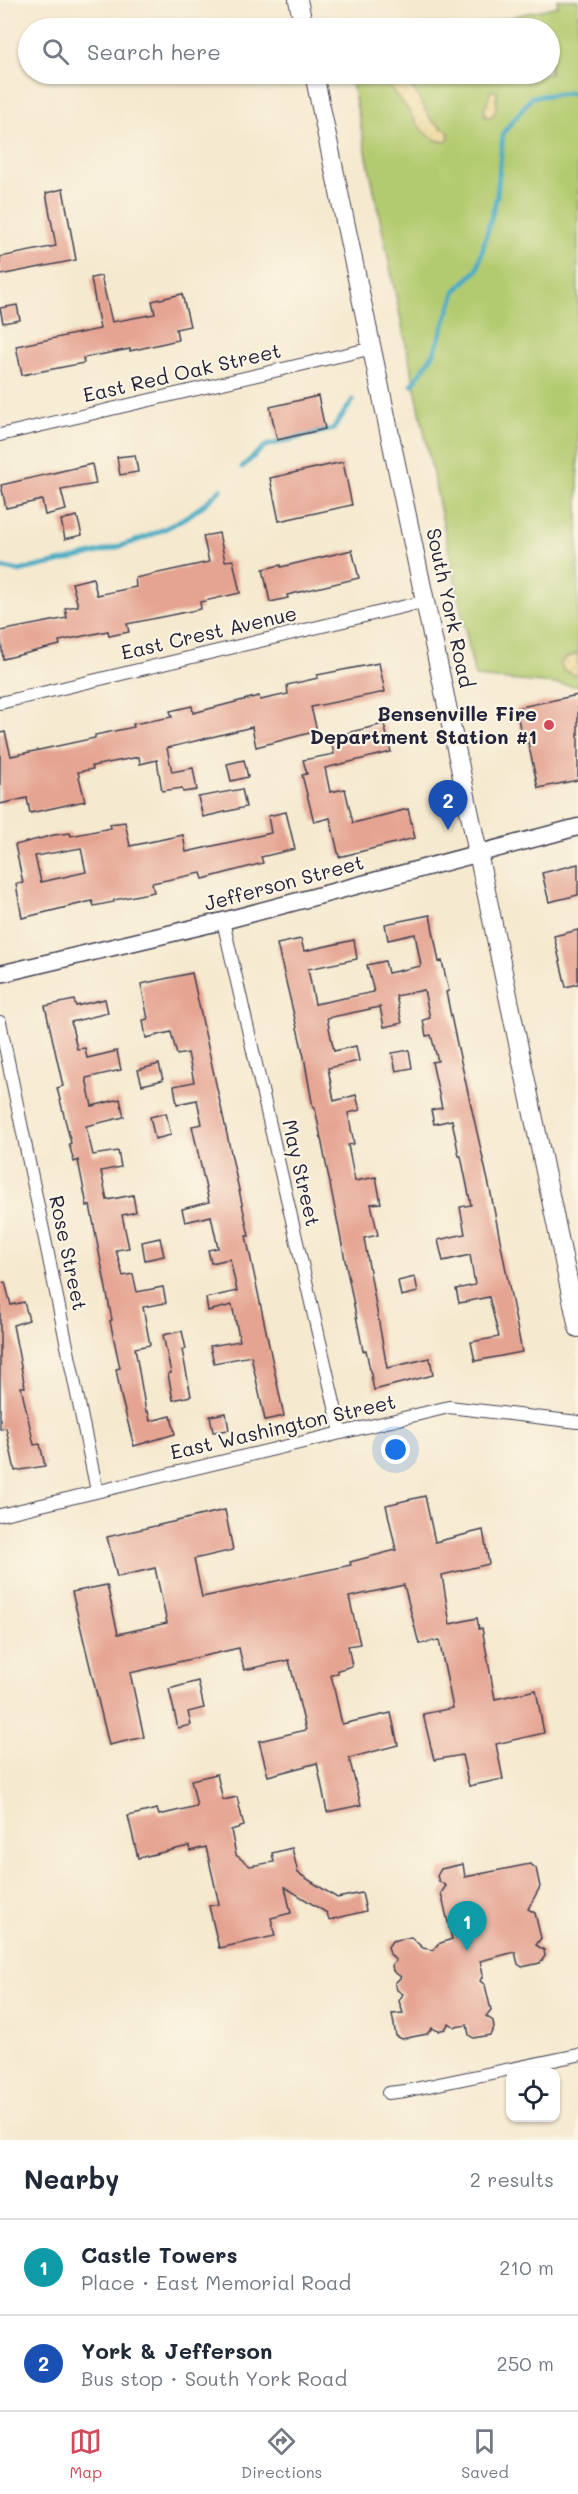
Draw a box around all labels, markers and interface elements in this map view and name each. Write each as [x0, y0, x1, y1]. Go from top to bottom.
search box [18, 18, 560, 84]
icon: search [39, 35, 72, 68]
text: Search here [87, 37, 221, 66]
street label: East Red Oak Street [80, 337, 283, 407]
street label: South York Road [421, 526, 481, 690]
street label: East Crest Avenue [118, 599, 299, 665]
place label: Bensenville Fire Department Station #1 [310, 700, 537, 749]
marker: Bensenville Fire Department Station #1 [542, 718, 556, 732]
pin: 2 [428, 780, 468, 830]
street label: Jefferson Street [201, 848, 366, 916]
street label: May Street [277, 1117, 327, 1229]
street label: Rose Street [44, 1193, 94, 1313]
street label: East Washington Street [168, 1387, 398, 1465]
your location [381, 1435, 410, 1464]
pin: 1 [448, 1902, 486, 1951]
map controls [506, 2068, 560, 2122]
button: locate [506, 2068, 560, 2122]
text: Nearby [24, 2162, 119, 2196]
text: 2 results [470, 2166, 554, 2192]
text: Castle Towers [81, 2240, 238, 2269]
text: 1 [39, 2254, 48, 2280]
text: 210 m [499, 2254, 554, 2280]
text: Place · East Memorial Road [81, 2269, 351, 2295]
text: York & Jefferson [81, 2336, 273, 2365]
text: 2 [38, 2350, 49, 2376]
text: 250 m [497, 2350, 554, 2376]
text: Bus stop · South York Road [81, 2365, 347, 2391]
tab: Map [69, 2425, 102, 2482]
tab: Directions [241, 2425, 322, 2482]
tab: Saved [461, 2425, 509, 2482]

